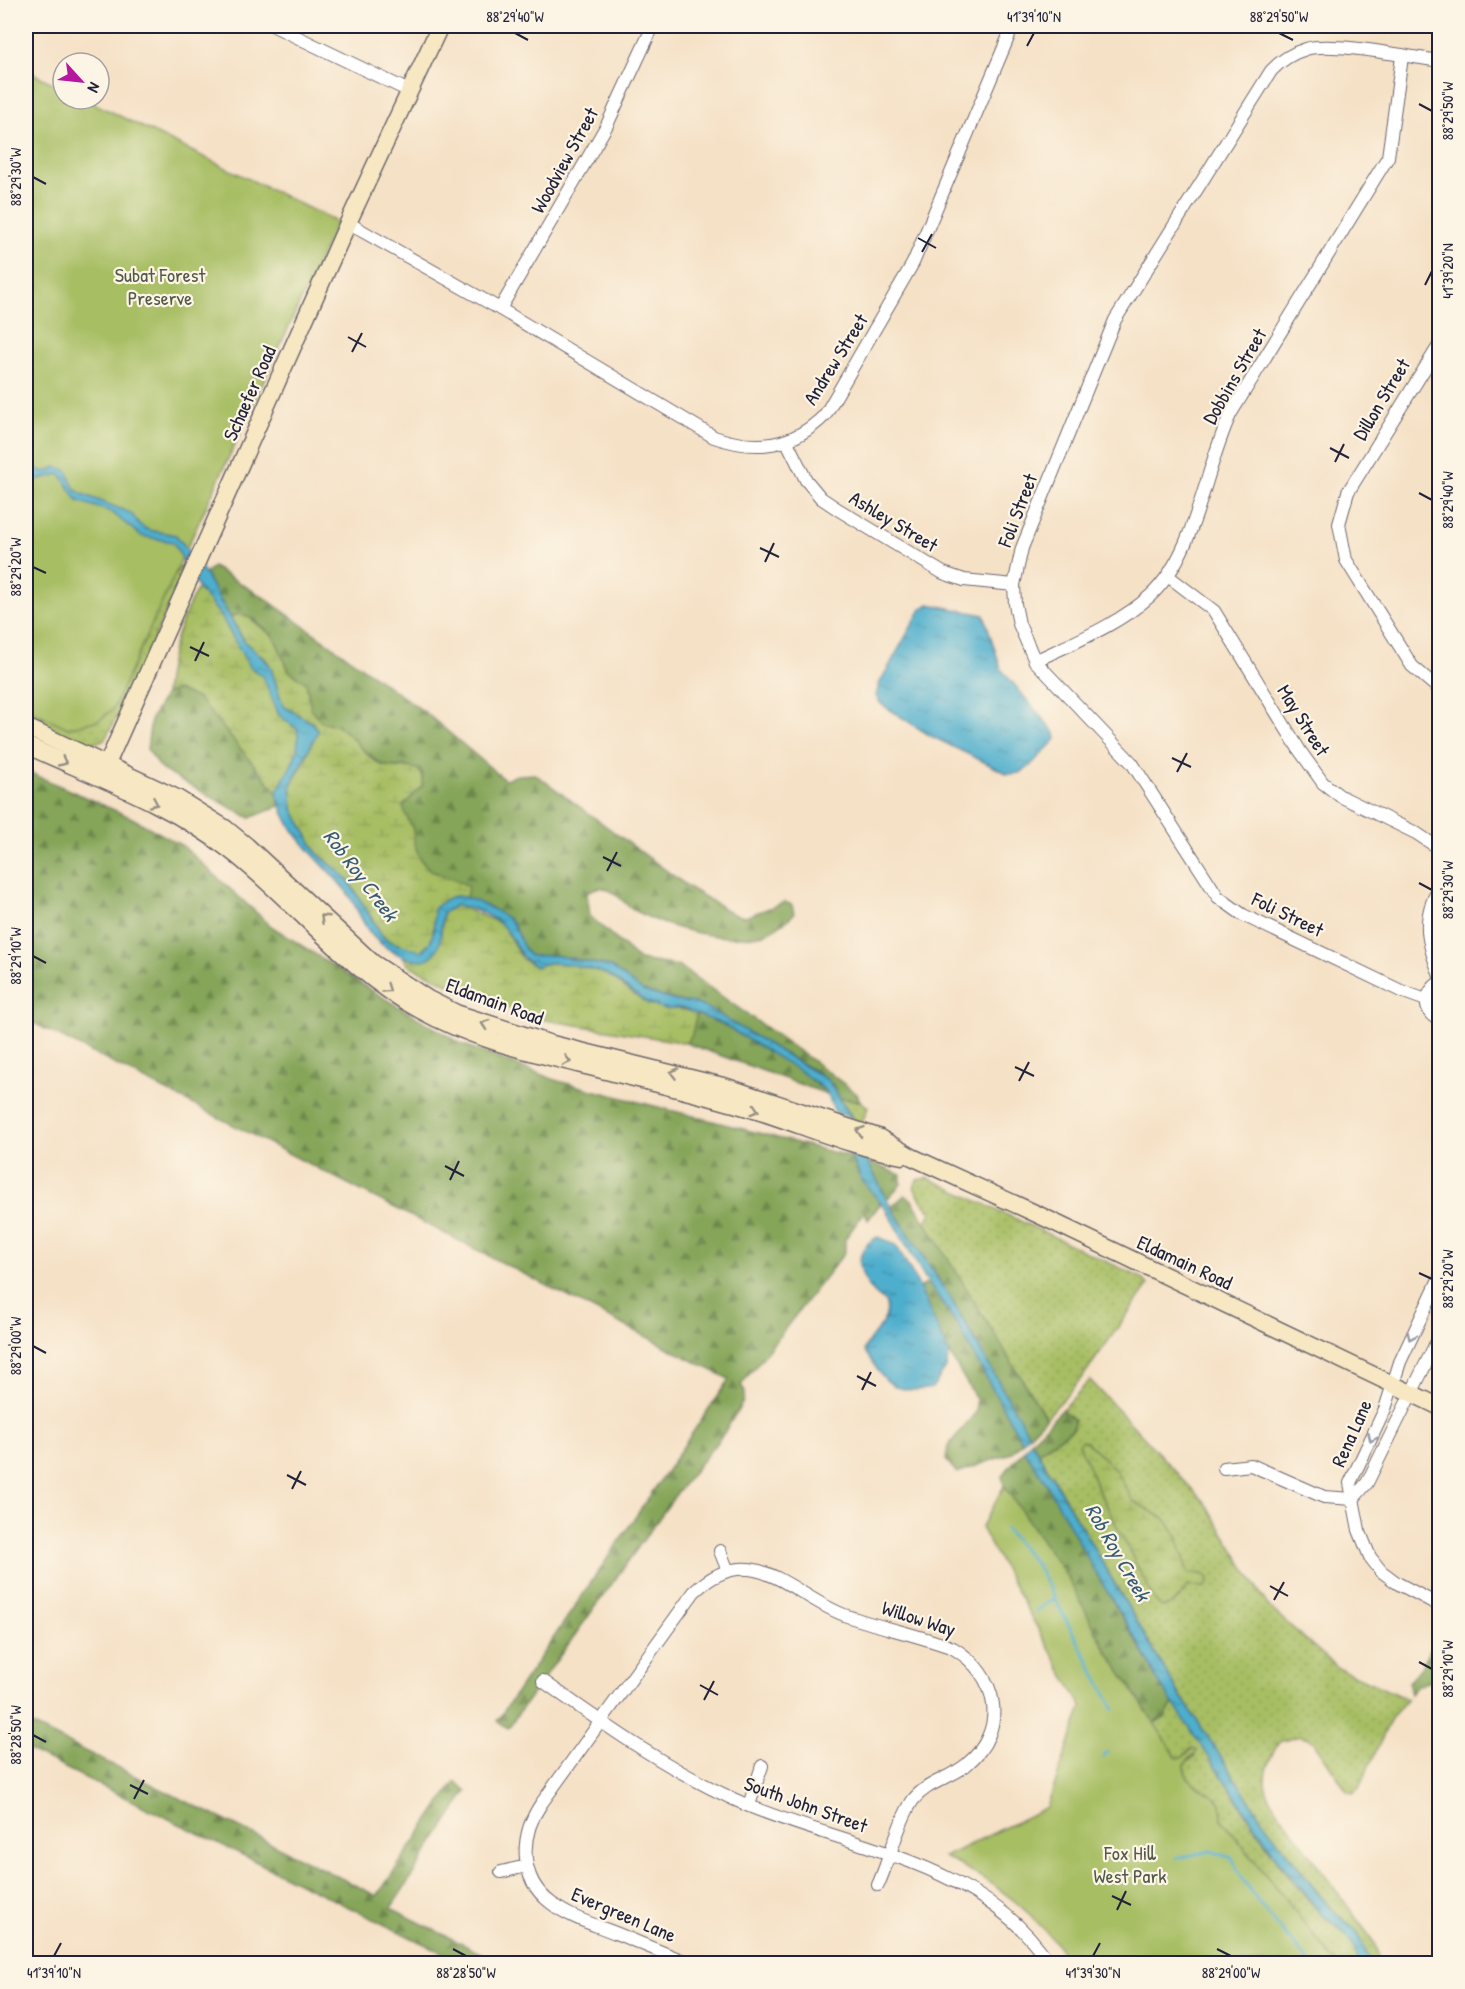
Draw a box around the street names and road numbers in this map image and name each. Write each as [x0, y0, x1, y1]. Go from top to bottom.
street label: Woodview Street [524, 101, 605, 218]
street label: Andrew Street [796, 307, 874, 410]
street label: Dobbins Street [1196, 322, 1273, 429]
street label: Schaefer Road [216, 341, 282, 445]
street label: Dillon Street [1346, 352, 1417, 445]
street label: Foli Street [990, 468, 1044, 551]
street label: Ashley Street [845, 484, 944, 559]
street label: May Street [1272, 679, 1337, 762]
street label: Foli Street [1247, 885, 1329, 943]
street label: Eldamain Road [442, 971, 548, 1031]
street label: Eldamain Road [1133, 1228, 1237, 1296]
street label: Rena Lane [1324, 1395, 1378, 1471]
street label: Willow Way [879, 1593, 959, 1643]
street label: South John Street [741, 1769, 872, 1839]
street label: Evergreen Lane [568, 1880, 680, 1948]

